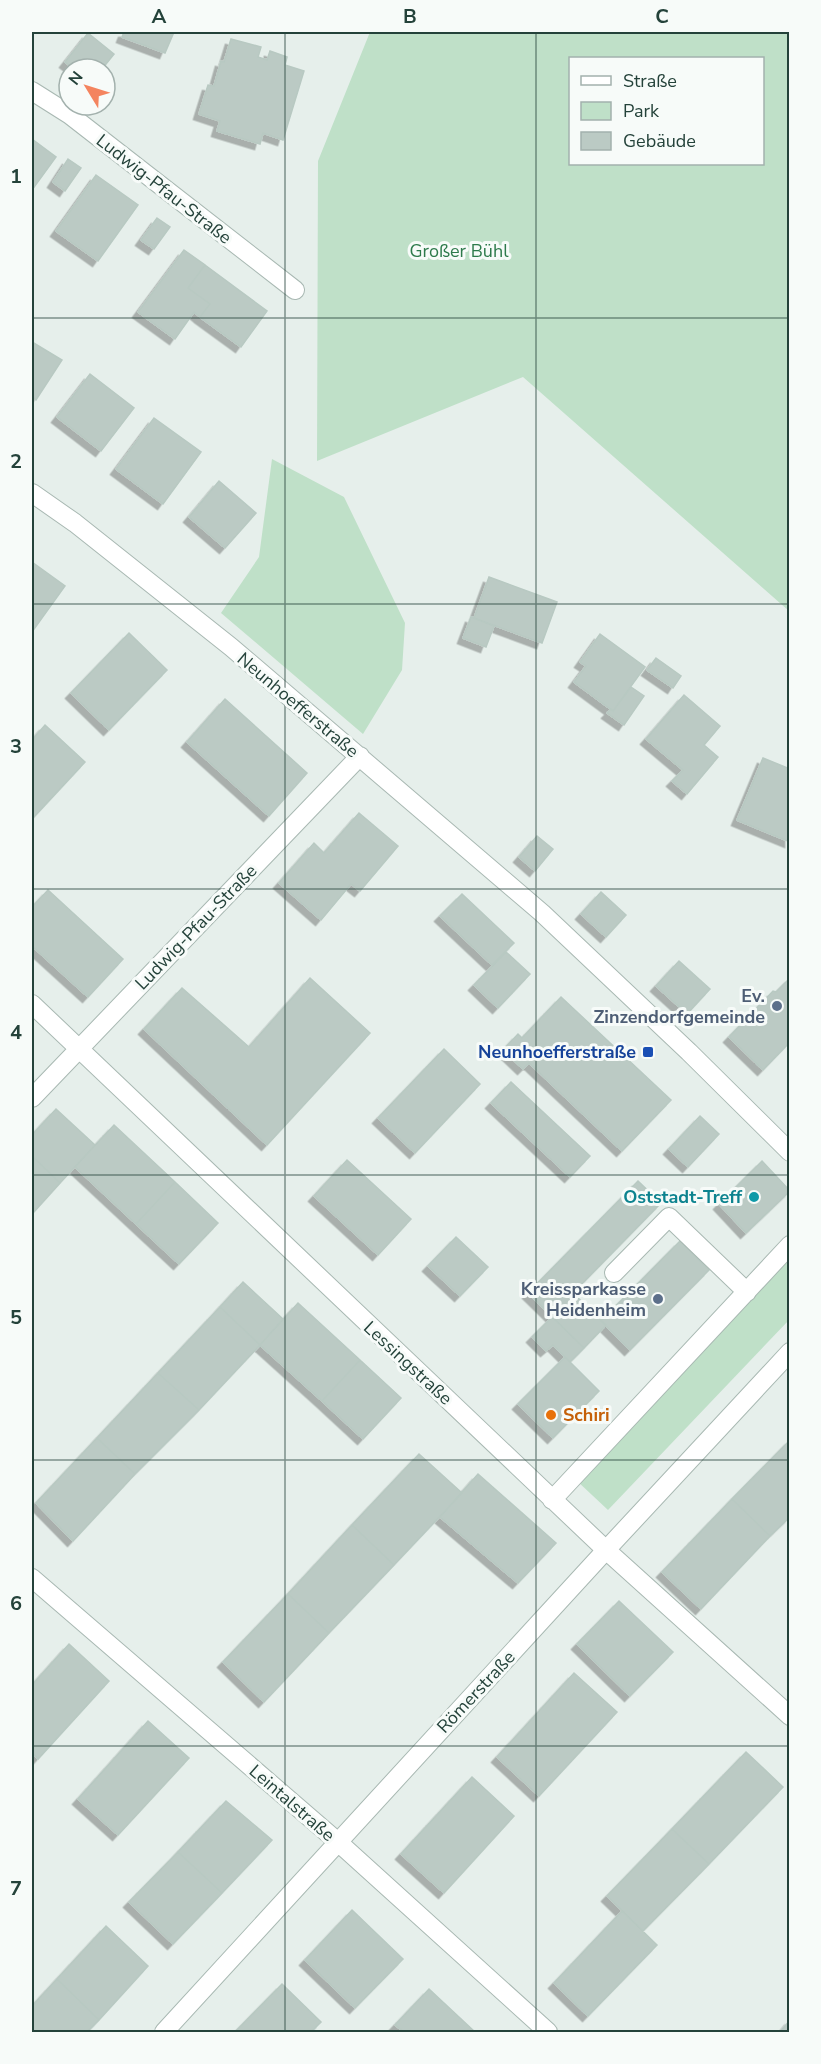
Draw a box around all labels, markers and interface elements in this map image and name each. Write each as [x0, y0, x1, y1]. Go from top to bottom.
text: A [152, 3, 167, 30]
text: B [403, 3, 417, 30]
text: C [655, 3, 669, 30]
north arrow [57, 57, 117, 117]
legend [569, 57, 764, 165]
text: N [64, 67, 88, 90]
text: Straße [623, 69, 677, 93]
text: Park [623, 99, 660, 123]
street label: Ludwig-Pfau-Straße [91, 129, 237, 249]
text: Gebäude [623, 129, 696, 153]
text: 1 [10, 163, 22, 190]
park label: Großer Bühl [410, 239, 509, 263]
text: 2 [10, 448, 22, 475]
street label: Neunhoefferstraße [232, 647, 364, 763]
text: 3 [10, 733, 22, 760]
street label: Ludwig-Pfau-Straße [130, 859, 262, 995]
place label: Ev. Zinzendorfgemeinde [593, 984, 765, 1029]
marker: Ev. Zinzendorfgemeinde [770, 999, 784, 1013]
text: 4 [10, 1019, 22, 1046]
place label: Neunhoefferstraße [478, 1040, 636, 1064]
marker: Neunhoefferstraße [641, 1045, 655, 1059]
place label: Oststadt-Treff [623, 1185, 742, 1209]
marker: Oststadt-Treff [747, 1190, 761, 1204]
place label: Kreissparkasse Heidenheim [521, 1277, 646, 1322]
marker: Kreissparkasse Heidenheim [651, 1292, 665, 1306]
text: 5 [10, 1304, 22, 1331]
street label: Lessingstraße [359, 1316, 457, 1410]
place label: Schiri [563, 1403, 610, 1427]
marker: Schiri [544, 1408, 558, 1422]
text: 6 [10, 1590, 22, 1617]
street label: Römerstraße [432, 1646, 520, 1738]
street label: Leintalstraße [244, 1759, 340, 1847]
text: 7 [10, 1875, 22, 1902]

